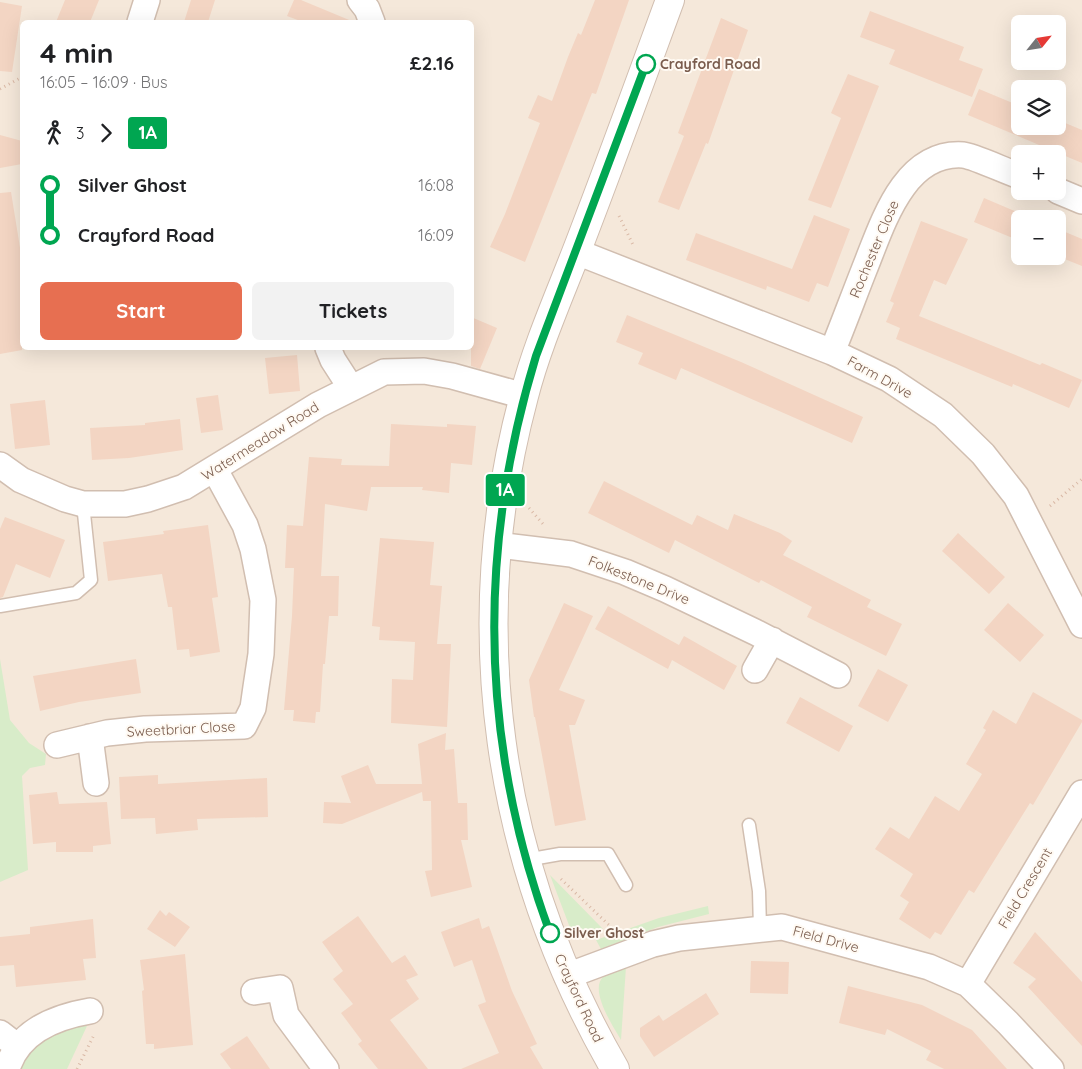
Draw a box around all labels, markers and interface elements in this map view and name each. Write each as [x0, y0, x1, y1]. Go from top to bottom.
north arrow [1011, 15, 1066, 70]
map controls [1011, 15, 1066, 265]
text: 4 min [40, 35, 113, 70]
text: £2.16 [410, 51, 454, 75]
marker: Crayford Road [636, 54, 656, 74]
place label: Crayford Road [660, 55, 760, 73]
text: 16:05 – 16:09 · Bus [40, 72, 168, 92]
button: layers [1011, 80, 1066, 135]
icon: walk [40, 119, 68, 147]
icon: forward [92, 119, 120, 147]
text: 1A [138, 121, 157, 144]
text: 3 [76, 123, 84, 143]
button: + [1011, 145, 1066, 200]
text: Silver Ghost [78, 173, 187, 197]
text: 16:08 [418, 175, 454, 195]
street label: Rochester Close [845, 197, 903, 301]
button: − [1011, 210, 1066, 265]
text: Crayford Road [78, 223, 214, 247]
text: 16:09 [418, 225, 454, 245]
button: Start [40, 282, 242, 340]
button: Tickets [252, 282, 454, 340]
street label: Farm Drive [844, 352, 916, 402]
street label: Watermeadow Road [198, 398, 322, 484]
line badge: 1A [482, 474, 528, 506]
text: 1A [496, 478, 514, 501]
street label: Folkestone Drive [586, 551, 692, 609]
street label: Sweetbriar Close [126, 717, 236, 741]
street label: Field Crescent [994, 844, 1056, 932]
street label: Field Drive [791, 922, 861, 957]
marker: Silver Ghost [540, 923, 560, 943]
place label: Silver Ghost [564, 924, 645, 942]
street label: Crayford Road [551, 951, 607, 1045]

